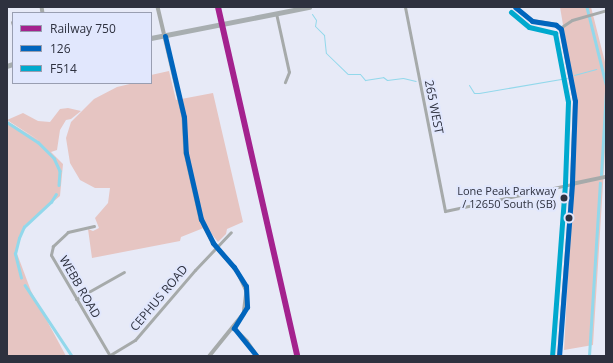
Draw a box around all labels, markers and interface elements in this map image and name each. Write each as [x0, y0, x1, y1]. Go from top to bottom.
legend [12, 12, 152, 84]
text: Railway 750 [50, 20, 116, 37]
text: 126 [50, 40, 71, 57]
text: F514 [50, 60, 77, 77]
street label: 265 WEST [422, 79, 446, 135]
place label: Lone Peak Parkway / 12650 South (SB) [457, 185, 556, 211]
marker: Lone Peak Parkway / 12650 South (SB) [559, 193, 569, 203]
unlabelled marker [564, 213, 574, 223]
street label: WEBB ROAD [56, 253, 104, 321]
street label: CEPHUS ROAD [127, 262, 191, 334]

